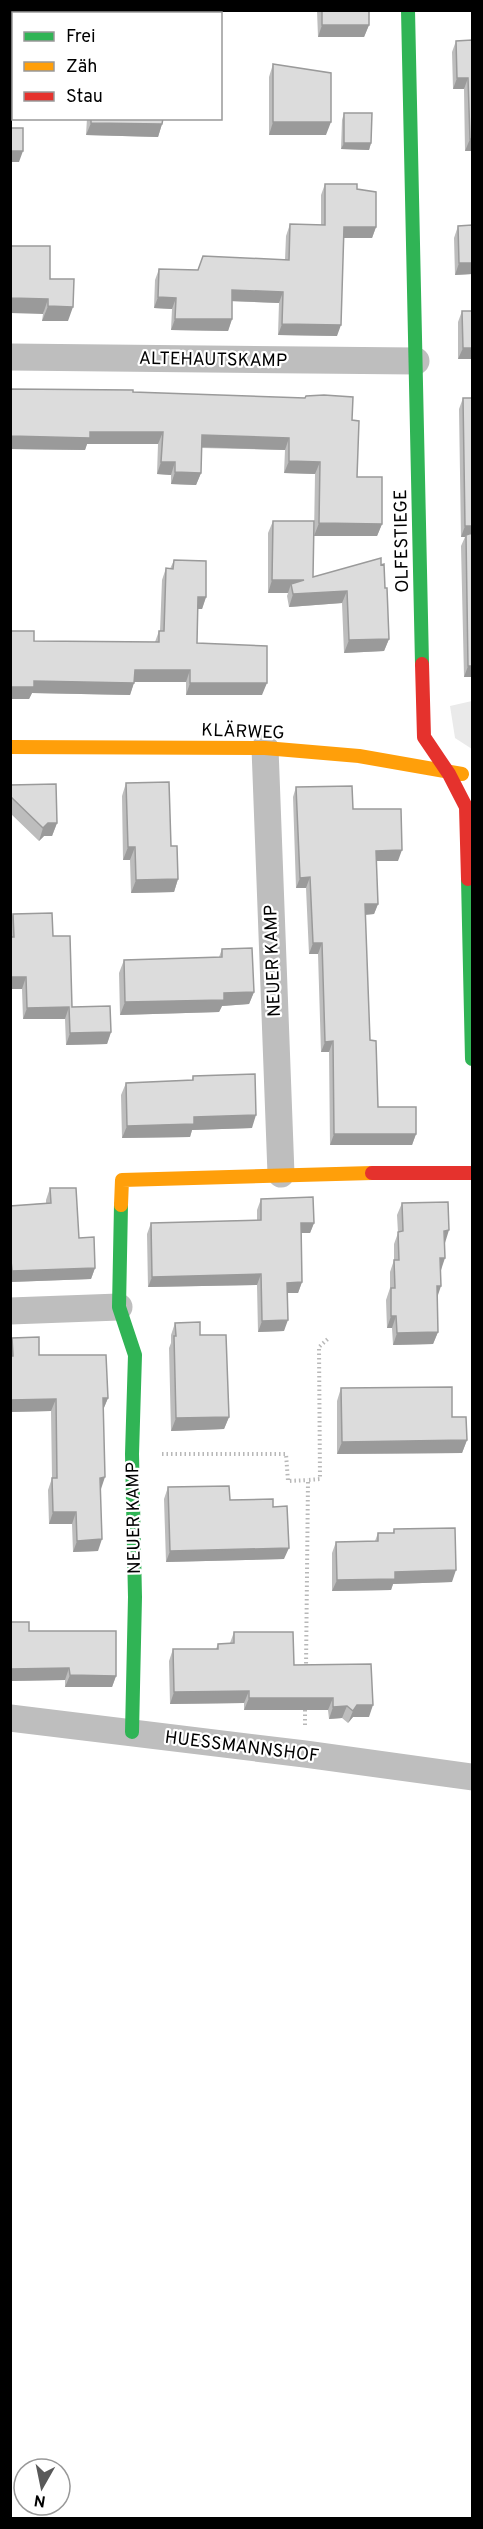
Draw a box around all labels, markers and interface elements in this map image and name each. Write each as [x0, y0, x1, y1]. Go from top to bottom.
legend [12, 12, 222, 120]
text: Frei [66, 26, 96, 49]
text: Zäh [66, 56, 97, 79]
text: Stau [66, 86, 103, 109]
street label: ALTEHAUTSKAMP [139, 348, 287, 373]
street label: OLFESTIEGE [390, 489, 415, 593]
street label: KLÄRWEG [201, 718, 285, 745]
street label: NEUER KAMP [260, 905, 287, 1017]
street label: NEUER KAMP [122, 1462, 147, 1574]
street label: HUESSMANNSHOF [163, 1727, 320, 1768]
north arrow [12, 2457, 72, 2517]
text: N [33, 2489, 47, 2511]

